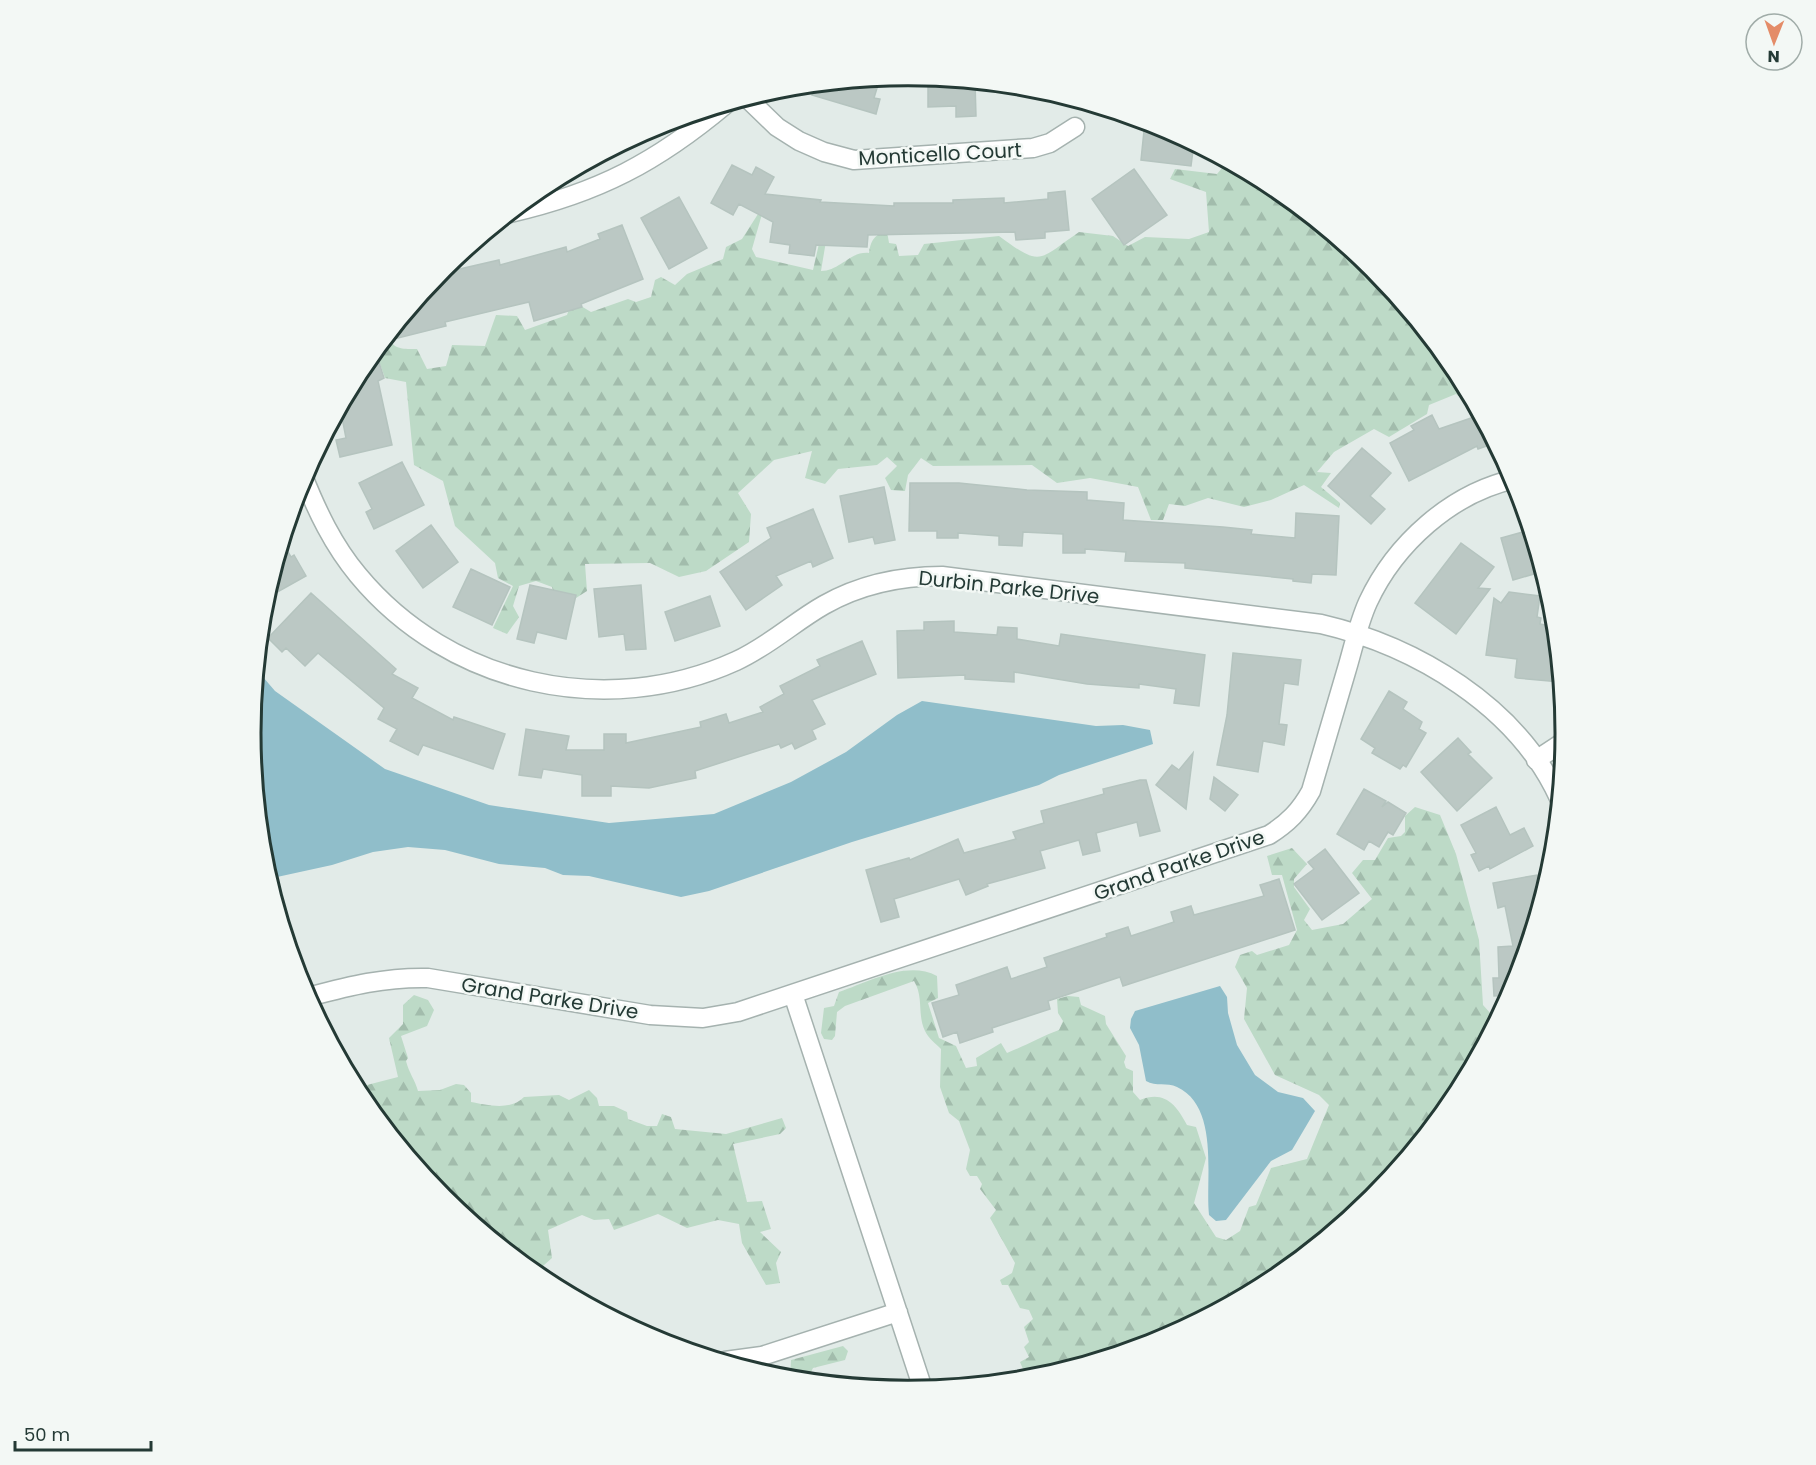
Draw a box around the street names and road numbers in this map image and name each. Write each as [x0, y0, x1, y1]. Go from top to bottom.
street label: Monticello Court [858, 136, 1022, 172]
street label: Durbin Parke Drive [917, 564, 1101, 610]
street label: Grand Parke Drive [1090, 823, 1268, 907]
street label: Grand Parke Drive [459, 970, 641, 1026]

